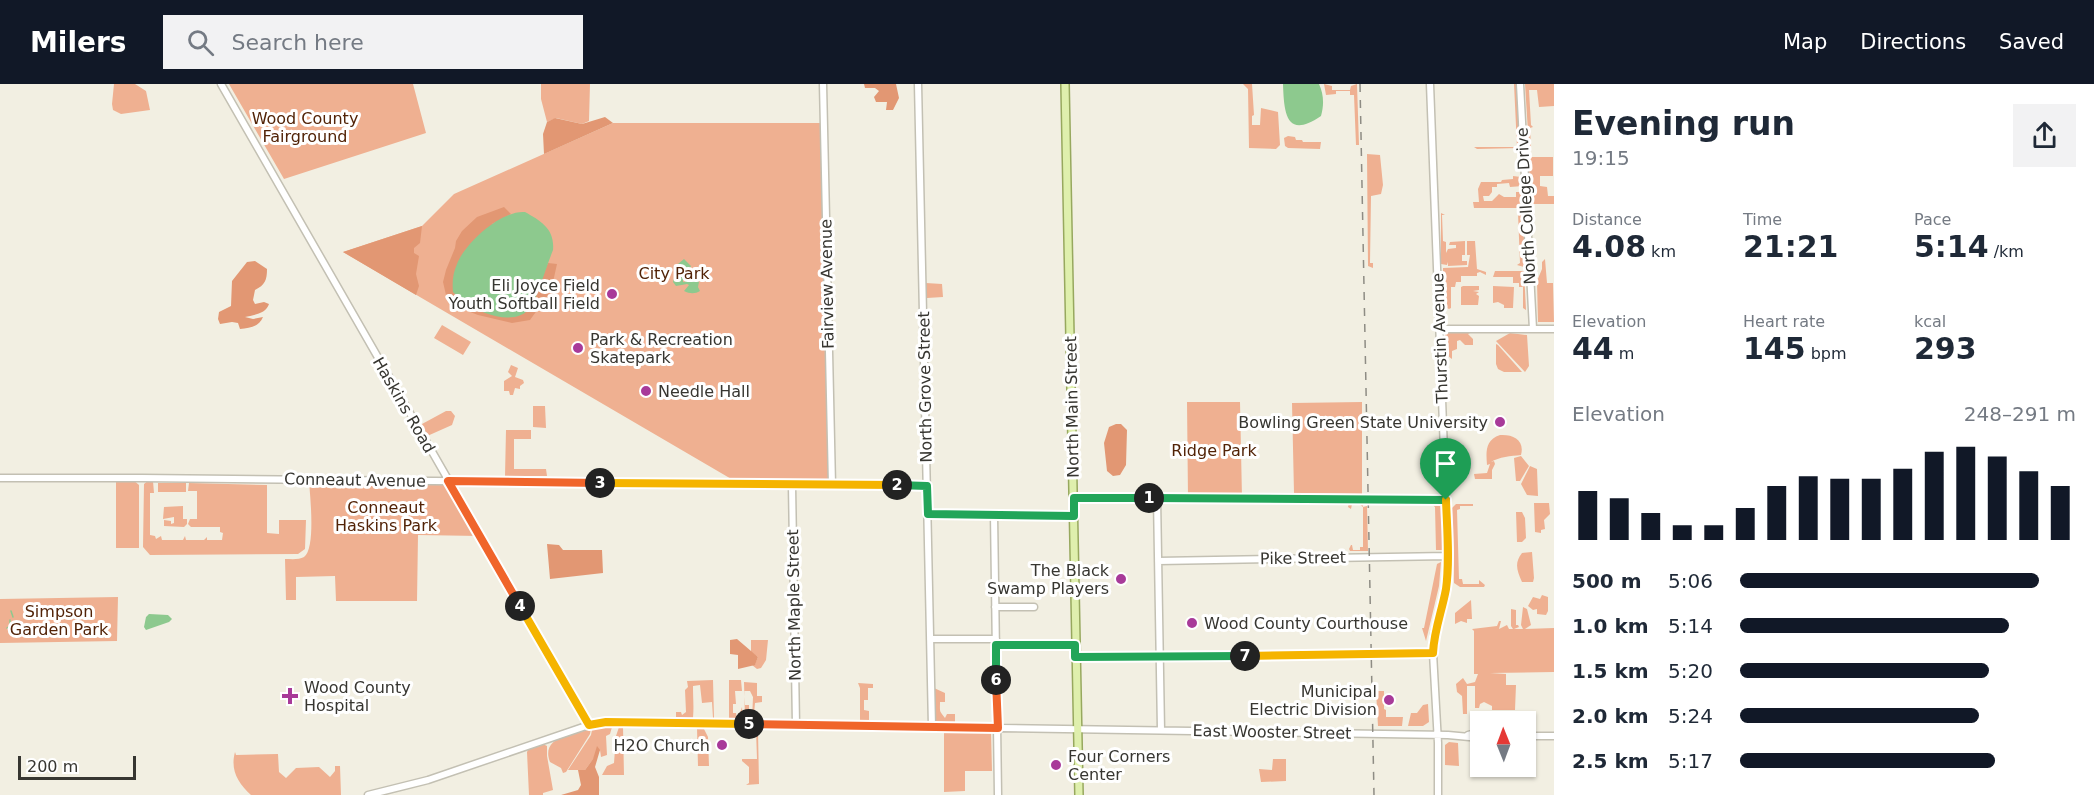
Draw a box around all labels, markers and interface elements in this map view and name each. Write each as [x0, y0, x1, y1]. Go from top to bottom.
search box [163, 15, 583, 69]
text: Milers [30, 26, 127, 59]
icon: search [184, 26, 217, 59]
text: Search here [232, 30, 364, 55]
text: Map [1783, 30, 1827, 54]
text: Directions [1860, 30, 1966, 54]
text: Saved [1999, 30, 2064, 54]
text: Evening run [1572, 104, 1795, 143]
button: share [2013, 104, 2076, 167]
park label: Wood County Fairground [252, 109, 358, 146]
street label: North College Drive [1512, 127, 1540, 285]
text: 19:15 [1572, 146, 1630, 170]
text: Distance [1572, 210, 1642, 229]
text: Time [1743, 210, 1782, 229]
text: Pace [1914, 210, 1951, 229]
street label: Fairview Avenue [816, 219, 838, 349]
text: 4.08 [1572, 229, 1646, 264]
text: 21:21 [1743, 229, 1839, 264]
text: 5:14 [1914, 229, 1989, 264]
text: km [1646, 242, 1676, 261]
text: /km [1989, 242, 2024, 261]
park label: City Park [638, 264, 710, 283]
street label: Thurstin Avenue [1428, 273, 1452, 404]
place label: Eli Joyce Field Youth Softball Field [447, 276, 600, 313]
marker: Eli Joyce Field Youth Softball Field [605, 287, 619, 301]
street label: North Grove Street [914, 311, 936, 463]
text: Elevation [1572, 312, 1646, 331]
text: Heart rate [1743, 312, 1825, 331]
text: kcal [1914, 312, 1946, 331]
place label: Park & Recreation Skatepark [590, 330, 733, 367]
text: 44 [1572, 331, 1614, 366]
text: 145 [1743, 331, 1806, 366]
text: 293 [1914, 331, 1977, 366]
street label: North Main Street [1061, 336, 1083, 478]
marker: Park & Recreation Skatepark [571, 341, 585, 355]
text: m [1614, 344, 1634, 363]
text: bpm [1806, 344, 1847, 363]
street label: Haskins Road [369, 354, 439, 456]
place label: Needle Hall [658, 382, 750, 401]
marker: Needle Hall [639, 384, 653, 398]
text: Elevation [1572, 402, 1665, 426]
text: 248–291 m [1964, 402, 2076, 426]
place label: Bowling Green State University [1238, 413, 1488, 432]
marker: Bowling Green State University [1493, 415, 1507, 429]
pin [1420, 438, 1471, 500]
park label: Ridge Park [1171, 441, 1257, 460]
icon: arrive [1429, 447, 1462, 480]
pin: 3 [585, 468, 615, 498]
street label: Conneaut Avenue [284, 469, 426, 491]
pin: 2 [882, 470, 912, 500]
text: 3 [594, 473, 606, 492]
text: 2 [891, 475, 903, 494]
pin: 1 [1134, 483, 1164, 513]
text: 1 [1143, 488, 1155, 507]
park label: Conneaut Haskins Park [335, 498, 438, 535]
street label: North Maple Street [783, 529, 805, 681]
street label: Pike Street [1260, 548, 1346, 568]
place label: The Black Swamp Players [987, 561, 1110, 598]
text: 500 m [1572, 569, 1642, 593]
text: 5:06 [1668, 569, 1713, 593]
marker: The Black Swamp Players [1114, 572, 1128, 586]
pin: 4 [505, 591, 535, 621]
text: 4 [514, 596, 526, 615]
park label: Simpson Garden Park [10, 602, 109, 639]
place label: Wood County Courthouse [1204, 614, 1408, 633]
text: 1.0 km [1572, 614, 1649, 638]
text: 5:14 [1668, 614, 1713, 638]
marker: Wood County Courthouse [1185, 616, 1199, 630]
pin: 7 [1230, 641, 1260, 671]
text: 7 [1239, 646, 1251, 665]
text: 1.5 km [1572, 659, 1649, 683]
text: 5:20 [1668, 659, 1713, 683]
pin: 6 [981, 665, 1011, 695]
text: 6 [990, 670, 1002, 689]
place label: Wood County Hospital [304, 678, 411, 715]
place label: Municipal Electric Division [1249, 682, 1377, 719]
marker: Wood County Hospital [281, 687, 299, 705]
marker: Municipal Electric Division [1382, 693, 1396, 707]
text: 2.0 km [1572, 704, 1649, 728]
text: 5:24 [1668, 704, 1713, 728]
pin: 5 [734, 709, 764, 739]
north arrow [1470, 711, 1536, 777]
map controls [1470, 711, 1536, 777]
text: 5 [743, 714, 755, 733]
street label: East Wooster Street [1192, 721, 1352, 743]
place label: H2O Church [613, 736, 710, 755]
marker: H2O Church [715, 738, 729, 752]
place label: Four Corners Center [1068, 747, 1170, 784]
text: 2.5 km [1572, 749, 1649, 773]
text: 5:17 [1668, 749, 1713, 773]
scale bar [18, 753, 136, 780]
text: 200 m [27, 757, 78, 776]
marker: Four Corners Center [1049, 758, 1063, 772]

